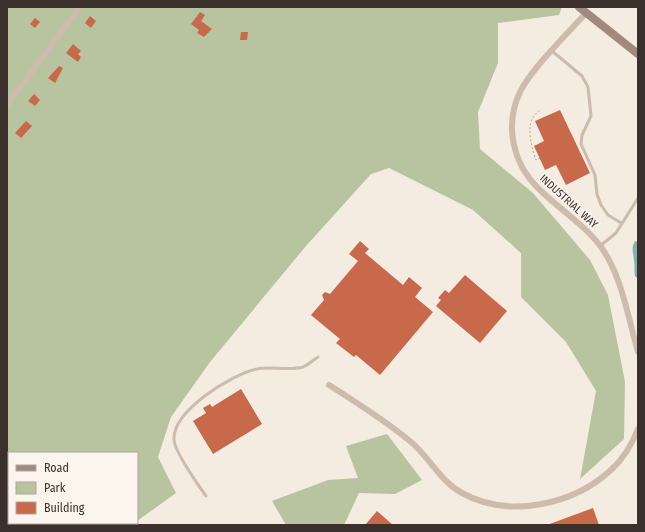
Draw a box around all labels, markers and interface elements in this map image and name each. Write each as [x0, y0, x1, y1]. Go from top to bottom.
street label: INDUSTRIAL WAY [537, 172, 601, 231]
legend [8, 452, 138, 524]
text: Road [44, 461, 69, 475]
text: Park [44, 481, 66, 495]
text: Building [44, 501, 85, 515]

